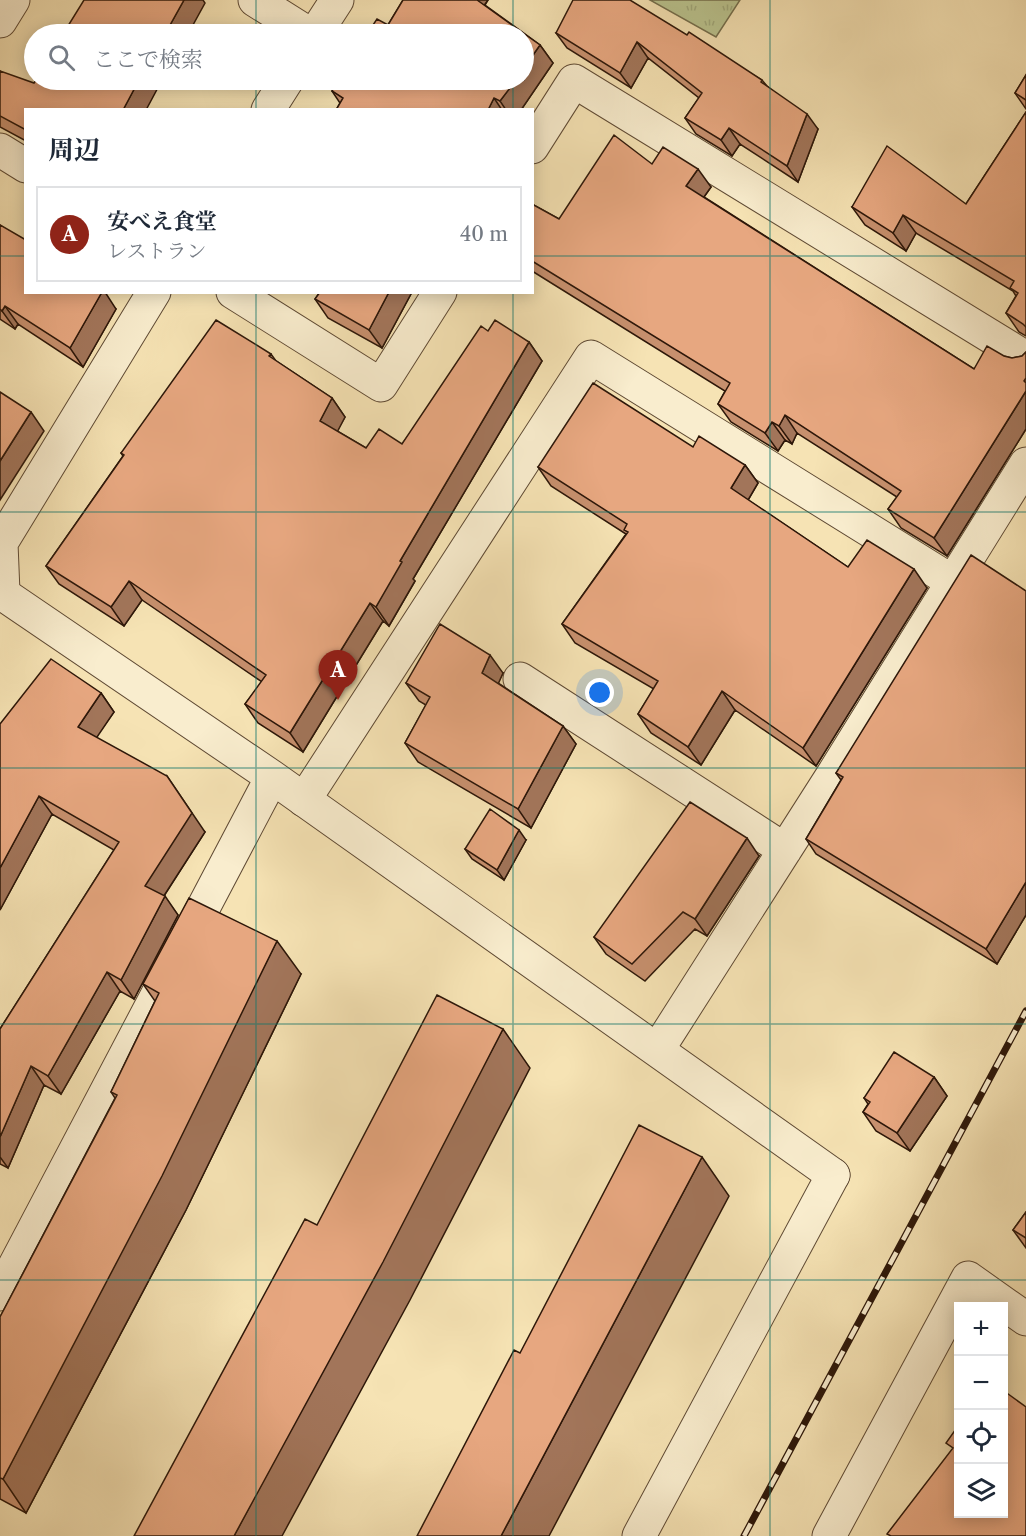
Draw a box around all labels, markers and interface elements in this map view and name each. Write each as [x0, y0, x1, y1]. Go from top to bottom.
search box [24, 24, 534, 90]
icon: search [45, 41, 78, 74]
text: ここで検索 [93, 46, 203, 73]
text: 周辺 [48, 134, 100, 166]
text: 安べえ食堂 [107, 208, 217, 235]
text: A [62, 222, 77, 246]
text: 40 m [460, 222, 508, 246]
text: レストラン [107, 239, 206, 263]
pin: A [318, 650, 358, 700]
your location [585, 678, 614, 707]
map controls [954, 1302, 1008, 1518]
button: + [954, 1302, 1008, 1356]
button: − [954, 1356, 1008, 1410]
button: locate [954, 1410, 1008, 1464]
button: layers [954, 1464, 1008, 1518]

